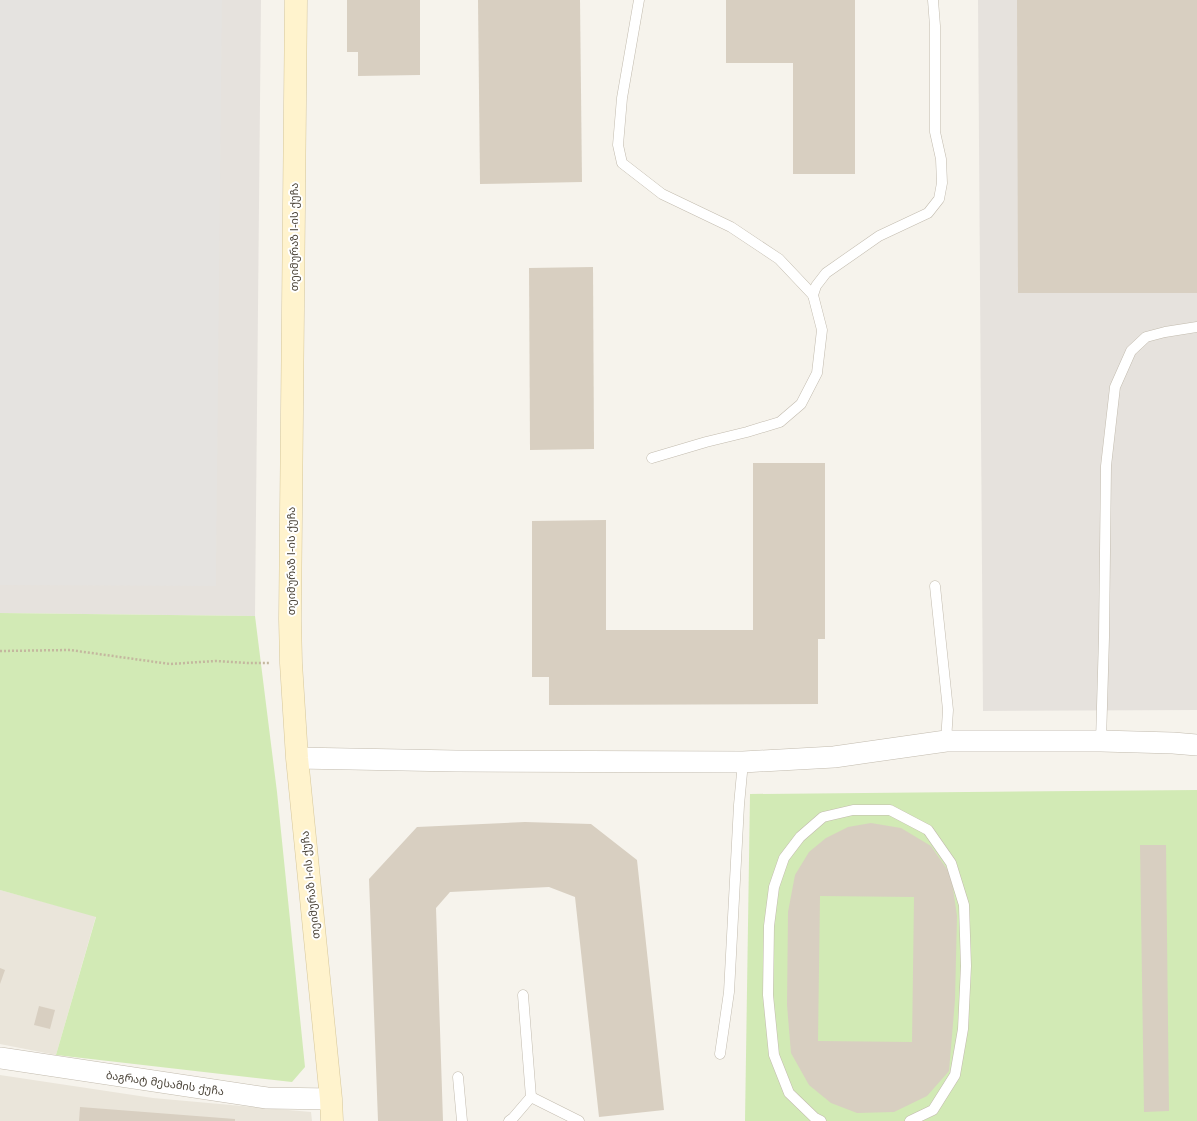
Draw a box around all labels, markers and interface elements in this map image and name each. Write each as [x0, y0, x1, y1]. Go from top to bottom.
street label: თეიმურაზ I-ის ქუჩა [288, 183, 301, 291]
street label: თეიმურაზ I-ის ქუჩა [285, 507, 298, 615]
street label: თეიმურაზ I-ის ქუჩა [298, 830, 323, 940]
street label: ბაგრატ მესამის ქუჩა [105, 1069, 225, 1098]

